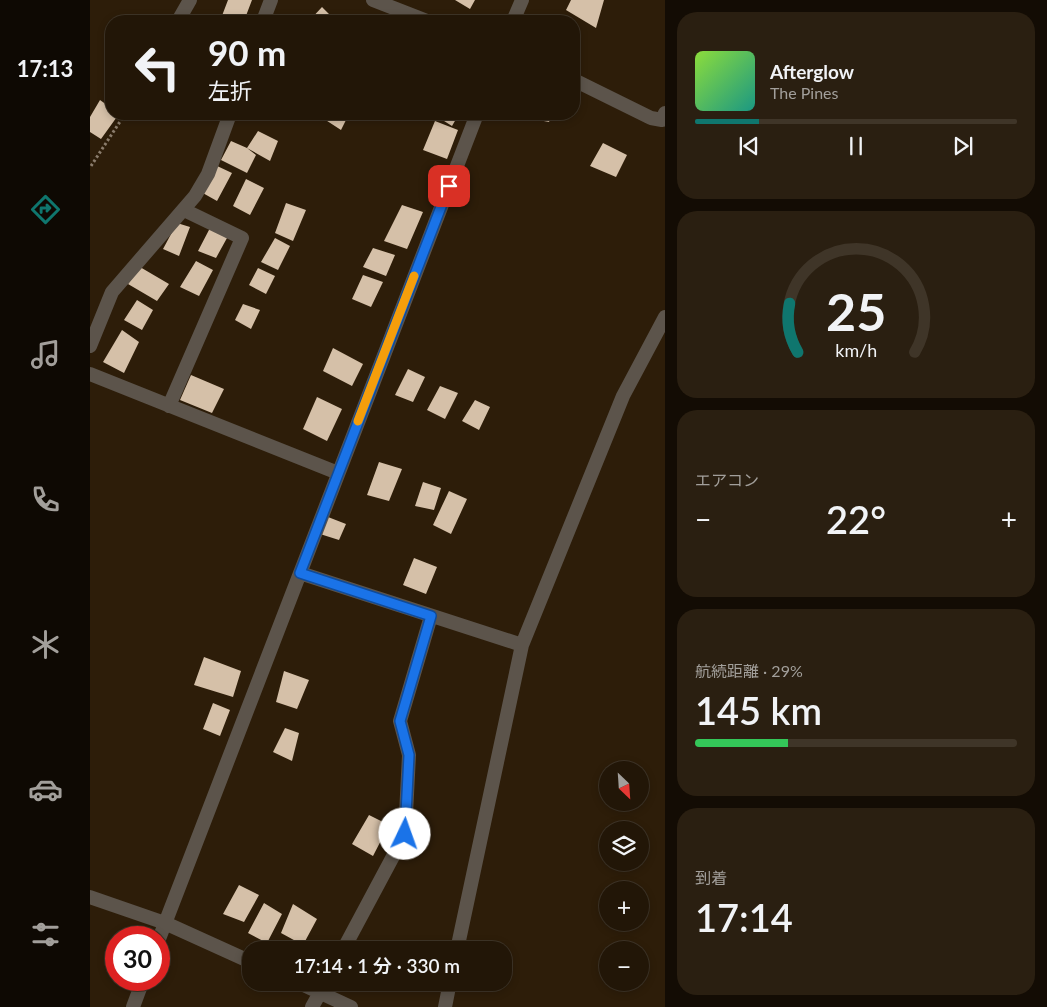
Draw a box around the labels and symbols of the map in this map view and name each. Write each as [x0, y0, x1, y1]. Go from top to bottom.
pin [428, 165, 470, 207]
north arrow [599, 761, 649, 811]
position arrow [378, 807, 430, 859]
speed limit sign: 30 [105, 926, 170, 991]

